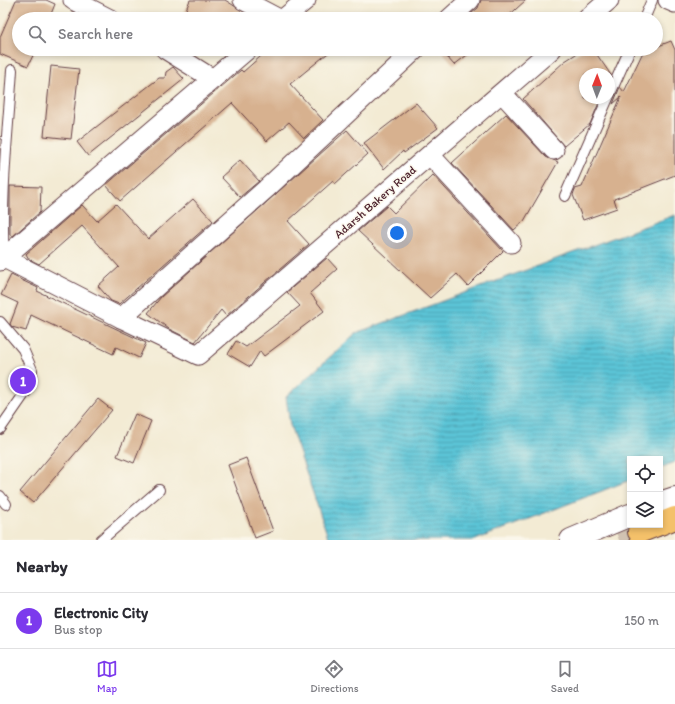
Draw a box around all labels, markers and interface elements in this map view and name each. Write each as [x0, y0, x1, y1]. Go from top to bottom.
search box [12, 12, 663, 56]
icon: search [26, 23, 48, 45]
text: Search here [58, 25, 133, 43]
north arrow [579, 68, 615, 104]
street label: Adarsh Bakery Road [331, 162, 419, 241]
your location [387, 223, 407, 243]
pin: 1 [10, 366, 36, 396]
map controls [627, 456, 663, 528]
button: locate [627, 456, 663, 492]
button: layers [627, 492, 663, 528]
text: Nearby [16, 556, 68, 576]
text: Electronic City [54, 604, 148, 622]
text: 1 [26, 613, 32, 628]
text: 150 m [624, 613, 659, 628]
text: Bus stop [54, 622, 102, 637]
tab: Map [96, 658, 118, 695]
tab: Directions [310, 658, 359, 695]
tab: Saved [551, 658, 579, 695]

